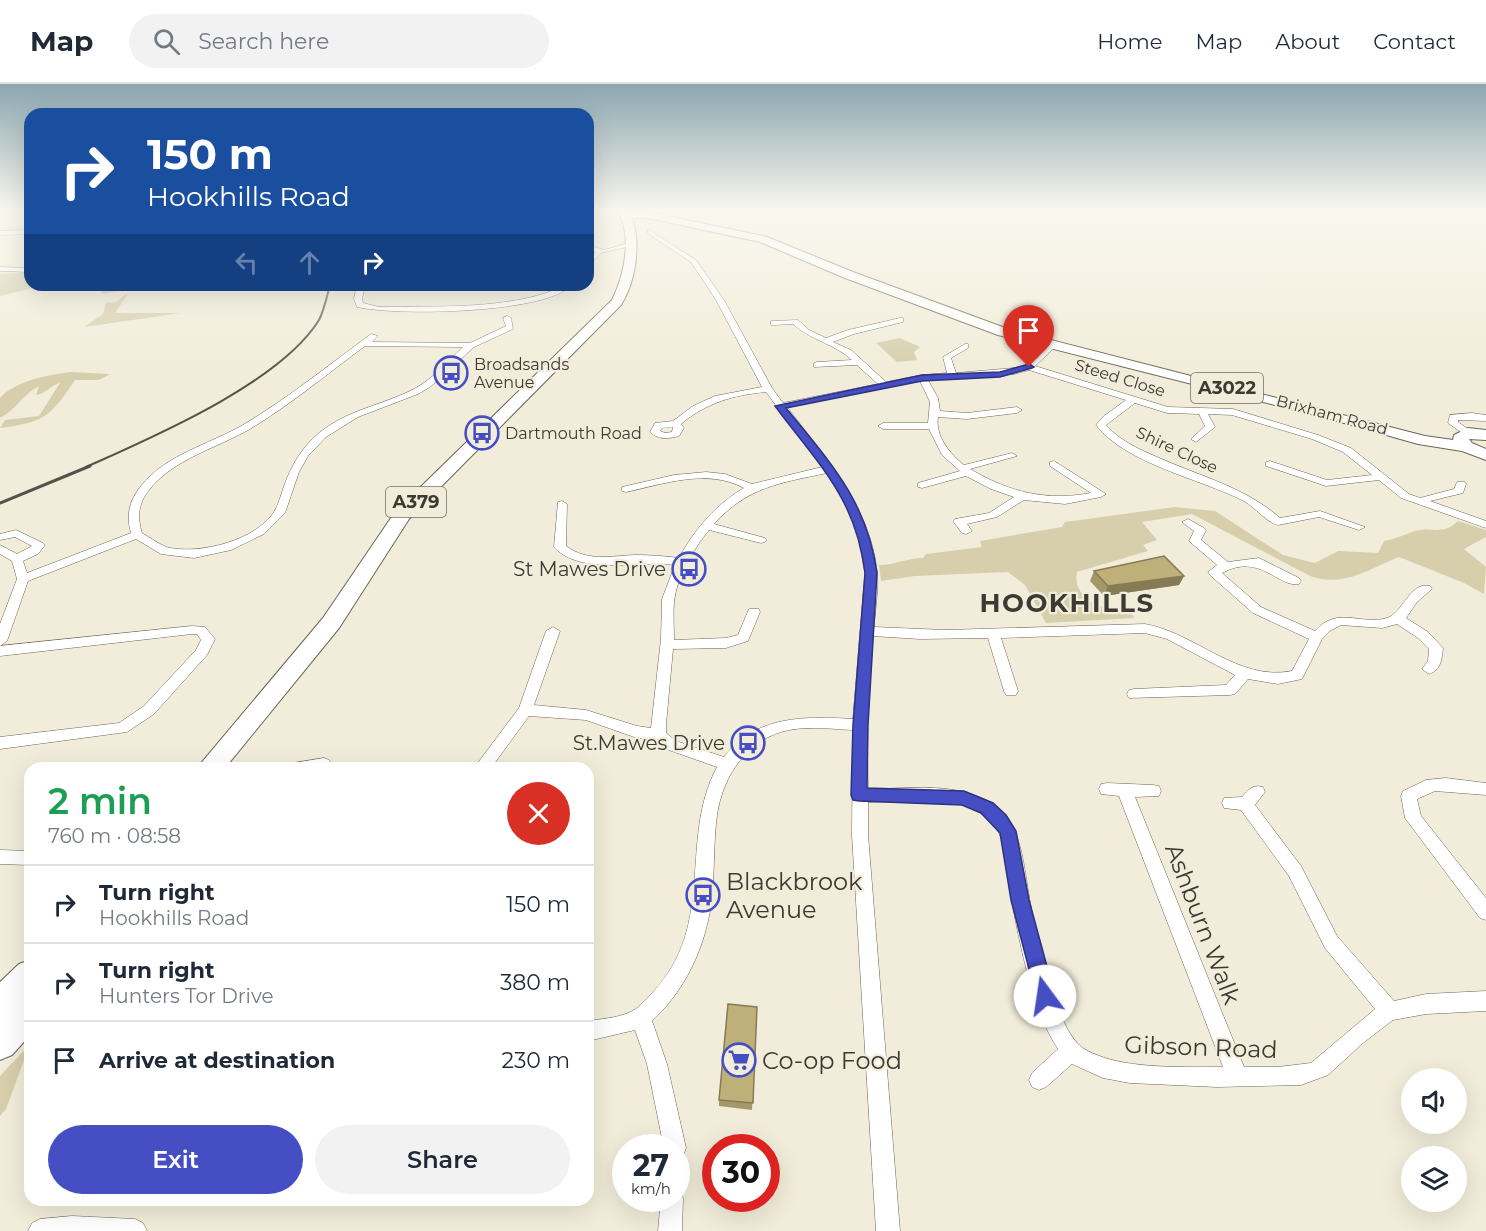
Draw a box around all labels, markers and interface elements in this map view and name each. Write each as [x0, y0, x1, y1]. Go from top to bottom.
search box [129, 14, 549, 68]
text: Map [30, 24, 93, 58]
icon: search [150, 25, 183, 58]
text: Search here [198, 28, 329, 55]
text: Home [1097, 29, 1162, 54]
text: Map [1195, 29, 1242, 54]
text: About [1275, 29, 1340, 54]
text: Contact [1373, 29, 1456, 54]
text: 150 m [147, 128, 273, 180]
icon: right [48, 132, 126, 210]
text: Hookhills Road [147, 180, 350, 213]
icon: left [230, 246, 263, 279]
icon: ahead [293, 246, 326, 279]
icon: right [356, 246, 389, 279]
pin [1003, 305, 1054, 367]
icon: arrive [1012, 314, 1045, 347]
bus stop icon: Broadsands Avenue [433, 355, 469, 391]
place label: Broadsands Avenue [474, 355, 569, 392]
street label: Steed Close [1072, 355, 1168, 401]
road number: A3022 [1191, 373, 1263, 403]
street label: Brixham Road [1274, 391, 1390, 439]
bus stop icon: Dartmouth Road [464, 415, 500, 451]
street label: Shire Close [1133, 423, 1221, 477]
place label: Dartmouth Road [505, 424, 642, 443]
road number: A379 [386, 487, 446, 517]
bus stop icon: St Mawes Drive [671, 551, 707, 587]
place label: St Mawes Drive [513, 557, 666, 581]
district label: HOOKHILLS [979, 587, 1155, 619]
bus stop icon: St.Mawes Drive [730, 725, 766, 761]
place label: St.Mawes Drive [573, 731, 725, 755]
text: 2 min [48, 779, 152, 823]
button: close [507, 782, 570, 845]
text: 760 m · 08:58 [48, 824, 181, 848]
street label: Ashburn Walk [1159, 840, 1247, 1009]
place label: Blackbrook Avenue [726, 867, 863, 924]
bus stop icon: Blackbrook Avenue [685, 877, 721, 913]
text: Turn right [99, 879, 214, 906]
icon: right [48, 888, 81, 921]
text: 150 m [506, 891, 570, 918]
text: Hookhills Road [99, 906, 249, 930]
text: Turn right [99, 957, 214, 984]
position arrow [1013, 964, 1077, 1028]
icon: right [48, 966, 81, 999]
text: 380 m [500, 969, 570, 996]
text: Hunters Tor Drive [99, 984, 274, 1008]
street label: Gibson Road [1124, 1030, 1278, 1064]
supermarket icon: Co-op Food [721, 1042, 757, 1078]
icon: arrive [48, 1044, 81, 1077]
place label: Co-op Food [762, 1046, 902, 1075]
text: Arrive at destination [99, 1047, 335, 1074]
text: 230 m [501, 1047, 570, 1074]
map controls [1401, 1068, 1467, 1212]
button: sound [1401, 1068, 1467, 1134]
button: Exit [48, 1125, 303, 1194]
button: Share [315, 1125, 570, 1194]
speed limit sign: 30 [702, 1134, 780, 1212]
button: layers [1401, 1146, 1467, 1212]
text: 27 [633, 1147, 669, 1184]
text: km/h [631, 1179, 671, 1198]

